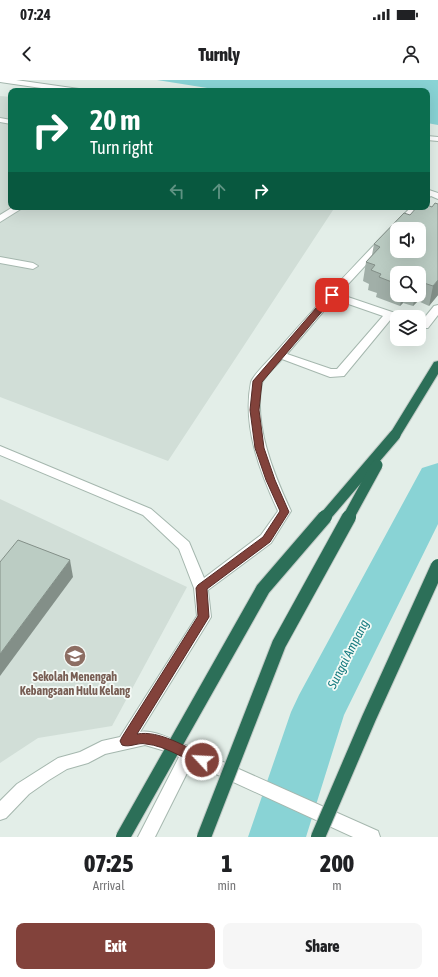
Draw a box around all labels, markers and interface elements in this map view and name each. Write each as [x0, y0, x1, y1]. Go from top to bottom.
text: 07:24 [20, 6, 51, 23]
icon: back [16, 43, 38, 65]
icon: person [400, 43, 422, 65]
text: Turnly [198, 44, 240, 65]
icon: right [24, 104, 76, 156]
text: 20 m [90, 104, 140, 136]
text: Turn right [90, 137, 153, 158]
icon: left [166, 180, 188, 202]
icon: ahead [208, 180, 230, 202]
icon: right [250, 180, 272, 202]
map controls [390, 222, 426, 346]
button: sound [390, 222, 426, 258]
button: search [390, 266, 426, 302]
pin [315, 278, 349, 312]
icon: arrive [321, 284, 343, 306]
button: layers [390, 310, 426, 346]
water label: Sungai Ampang [324, 617, 372, 692]
school or university icon: Sekolah Menengah Kebangsaan Hulu Kelang [62, 643, 88, 669]
place label: Sekolah Menengah Kebangsaan Hulu Kelang [20, 670, 131, 698]
position arrow [181, 739, 223, 781]
text: 07:25 [84, 850, 133, 877]
text: 1 [221, 850, 232, 877]
text: 200 [320, 850, 354, 877]
text: Arrival [93, 878, 125, 893]
text: min [217, 878, 236, 893]
text: m [332, 878, 342, 893]
button: Exit [16, 923, 215, 969]
button: Share [223, 923, 422, 969]

